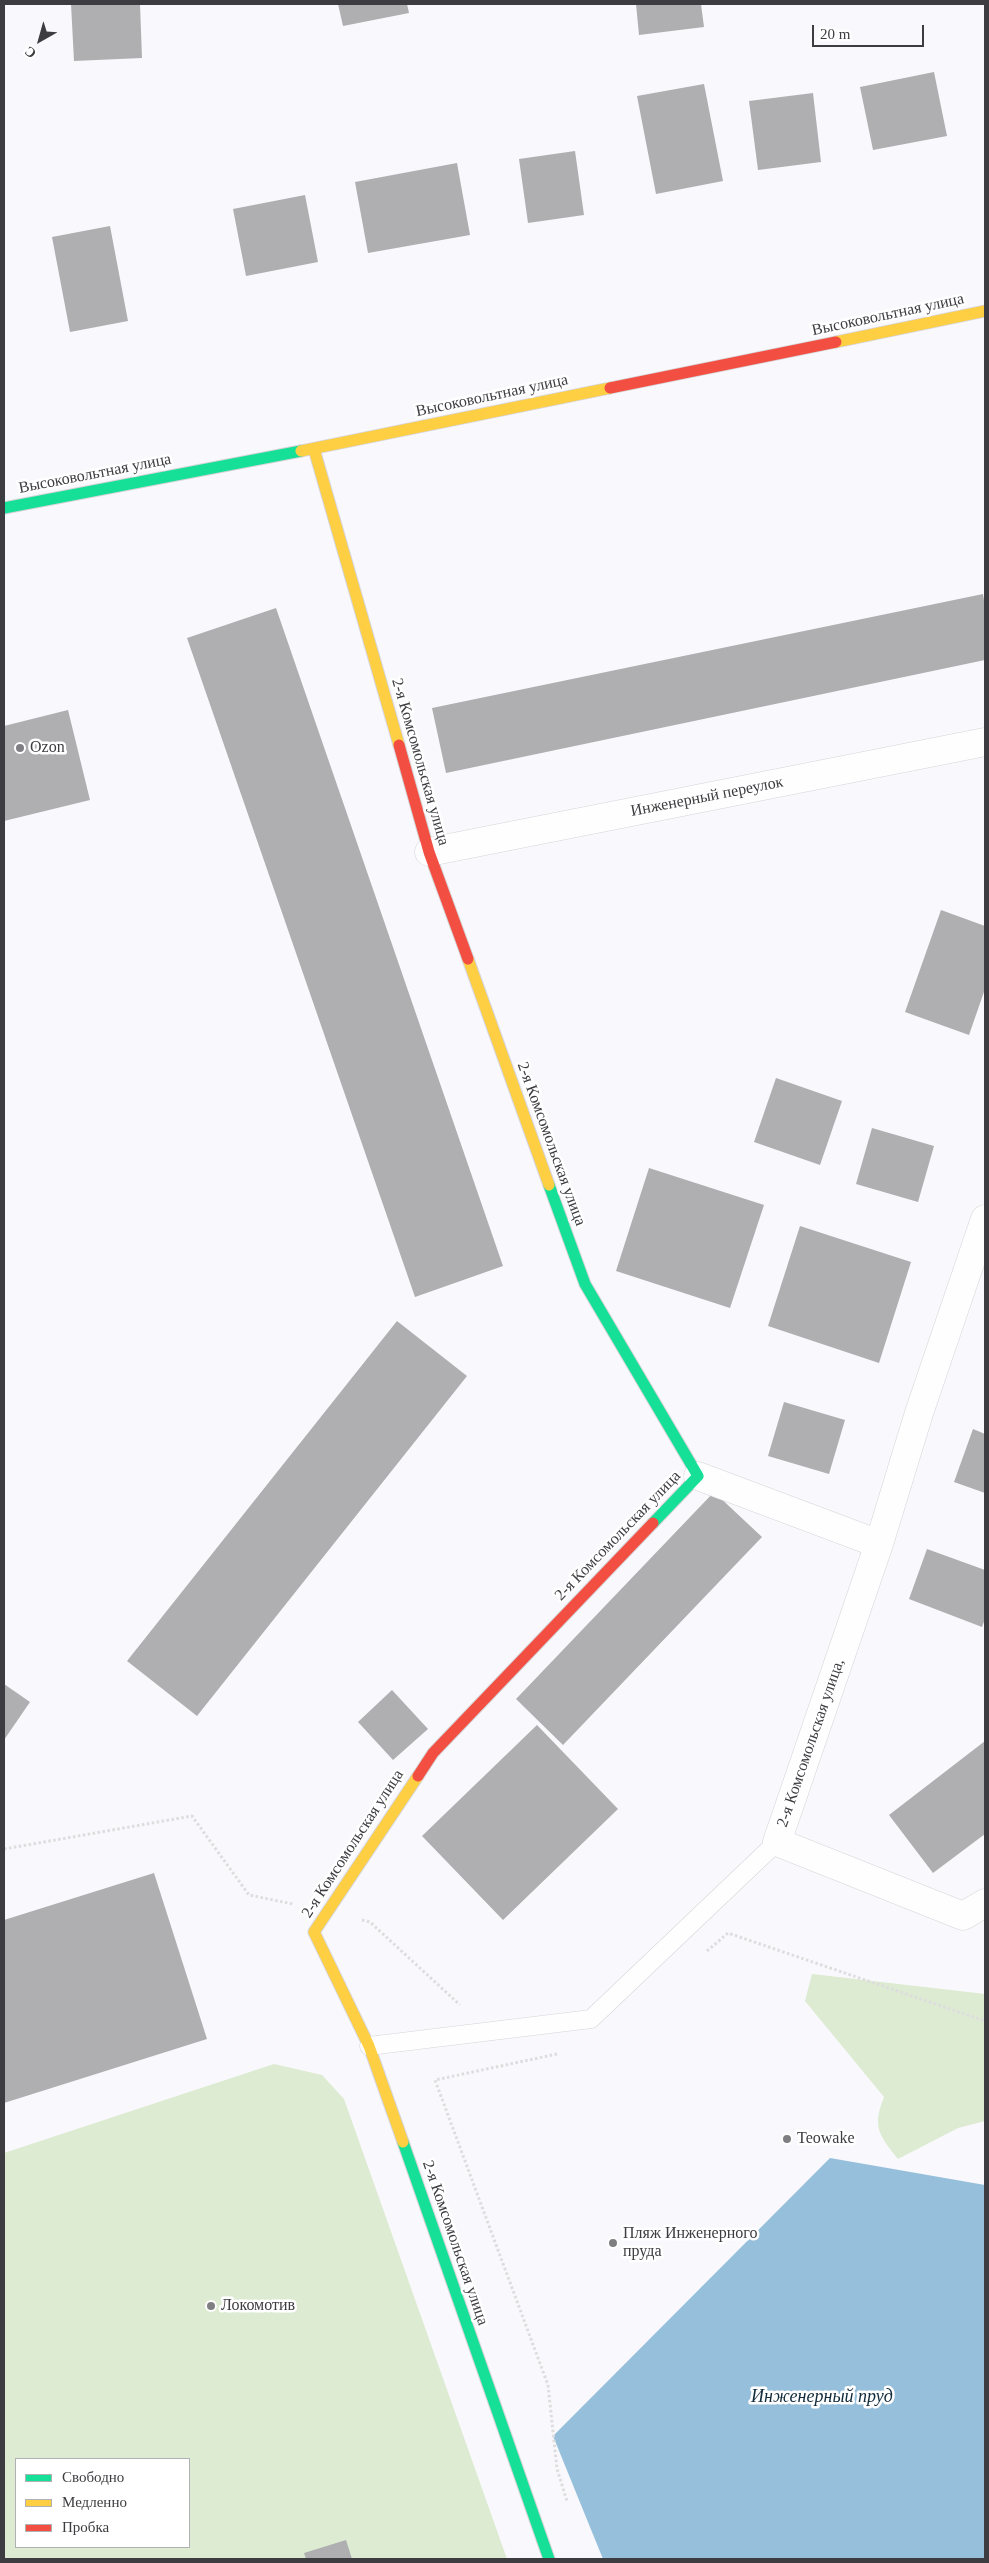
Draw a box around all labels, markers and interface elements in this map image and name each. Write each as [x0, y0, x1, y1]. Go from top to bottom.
north arrow [15, 15, 65, 65]
scale bar [814, 15, 926, 47]
text: 20 m [820, 26, 850, 42]
text: С [22, 43, 39, 61]
street label: Высоковольтная улица [810, 290, 966, 340]
street label: Высоковольтная улица [414, 371, 570, 421]
street label: Высоковольтная улица [17, 450, 173, 498]
street label: 2-я Комсомольская улица [387, 676, 453, 848]
place label: Ozon [30, 738, 65, 758]
marker: Ozon [14, 742, 26, 754]
street label: Инженерный переулок [629, 773, 785, 821]
street label: 2-я Комсомольская улица [512, 1059, 590, 1229]
street label: 2-я Комсомольская улица [551, 1467, 685, 1605]
street label: 2-я Комсомольская улица, [773, 1656, 849, 1830]
street label: 2-я Комсомольская улица [298, 1766, 408, 1922]
place label: Teowake [797, 2129, 855, 2149]
marker: Teowake [781, 2133, 793, 2145]
street label: 2-я Комсомольская улица [418, 2158, 492, 2328]
place label: Пляж Инженерного пруда [623, 2224, 757, 2262]
marker: Пляж Инженерного пруда [607, 2237, 619, 2249]
place label: Локомотив [221, 2296, 295, 2316]
marker: Локомотив [205, 2300, 217, 2312]
water label: Инженерный пруд [751, 2386, 893, 2408]
legend [15, 2458, 190, 2548]
text: Свободно [62, 2469, 124, 2485]
text: Медленно [62, 2494, 127, 2510]
text: Пробка [62, 2519, 109, 2535]

